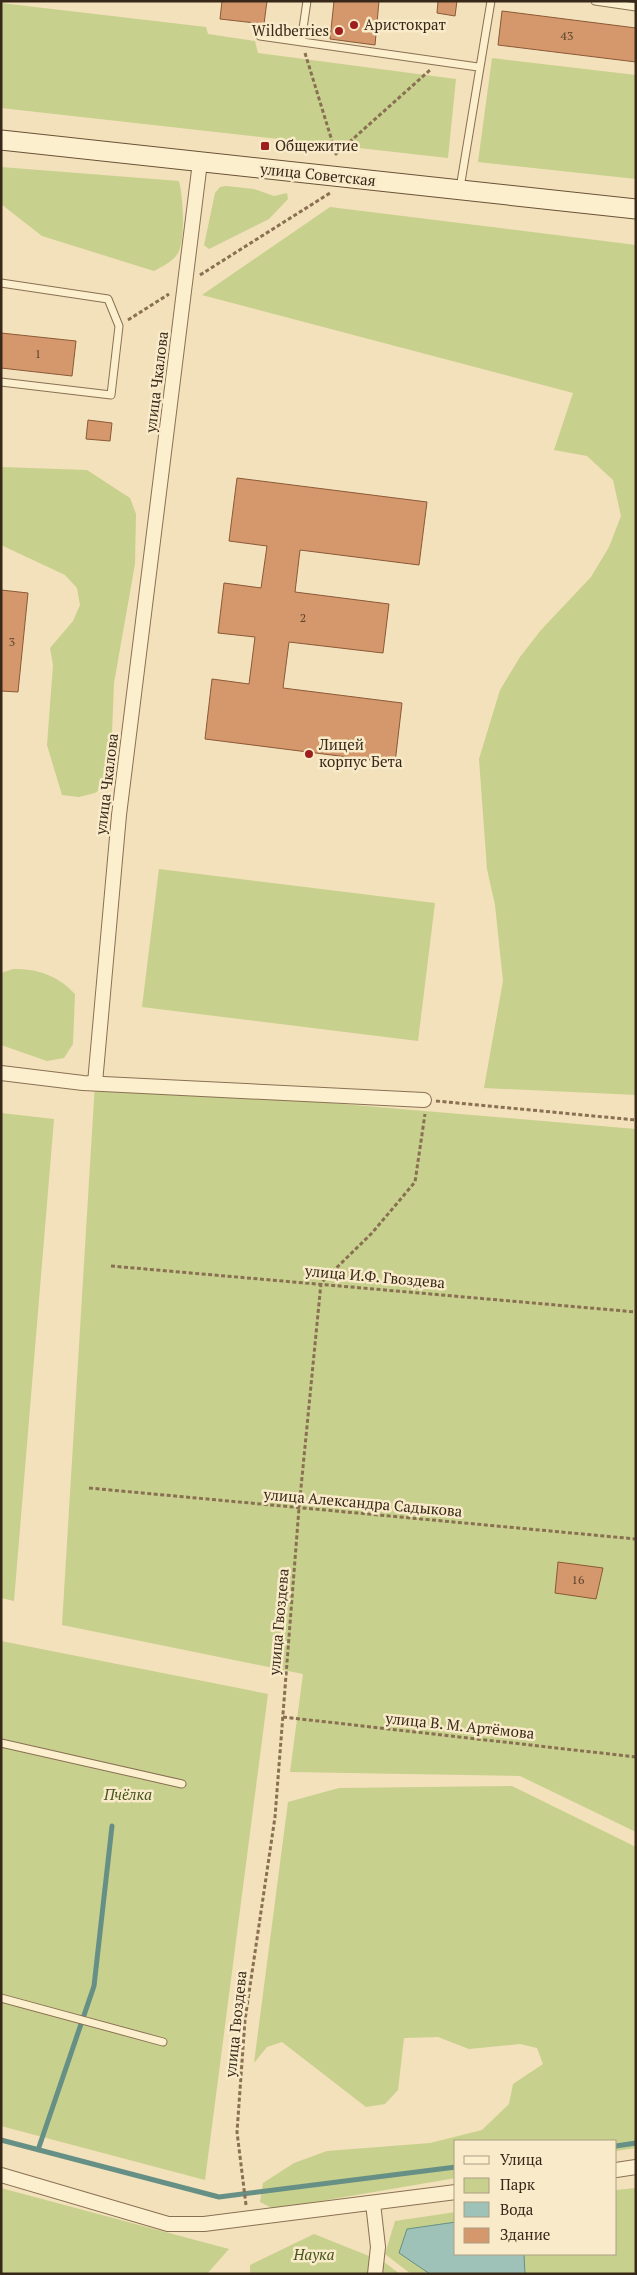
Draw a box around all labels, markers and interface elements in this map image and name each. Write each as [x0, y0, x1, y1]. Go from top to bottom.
place label: Аристократ [364, 14, 447, 34]
marker: Аристократ [348, 19, 360, 31]
place label: Wildberries [252, 20, 329, 40]
marker: Wildberries [333, 25, 345, 37]
house number: 43 [561, 28, 573, 43]
place label: Общежитие [275, 135, 358, 155]
marker: Общежитие [259, 140, 271, 152]
street label: улица Советская [258, 158, 377, 190]
street label: улица Чкалова [140, 330, 172, 435]
house number: 1 [35, 346, 41, 361]
house number: 2 [300, 610, 306, 625]
house number: 3 [9, 634, 15, 649]
street label: улица Чкалова [90, 732, 122, 837]
place label: Лицей корпус Бета [318, 734, 403, 771]
marker: Лицей корпус Бета [303, 748, 315, 760]
street label: улица И.Ф. Гвоздева [303, 1260, 446, 1292]
street label: улица Александра Садыкова [262, 1483, 464, 1521]
street label: улица Гвоздева [263, 1567, 293, 1677]
house number: 16 [572, 1572, 585, 1587]
street label: улица В. М. Артёмова [384, 1707, 536, 1743]
park label: Пчёлка [103, 1784, 152, 1804]
street label: улица Гвоздева [219, 1969, 251, 2079]
legend [454, 2140, 617, 2255]
text: Улица [500, 2149, 543, 2169]
text: Парк [500, 2174, 536, 2194]
text: Вода [500, 2199, 534, 2219]
text: Здание [500, 2224, 550, 2244]
park label: Наука [292, 2244, 335, 2264]

